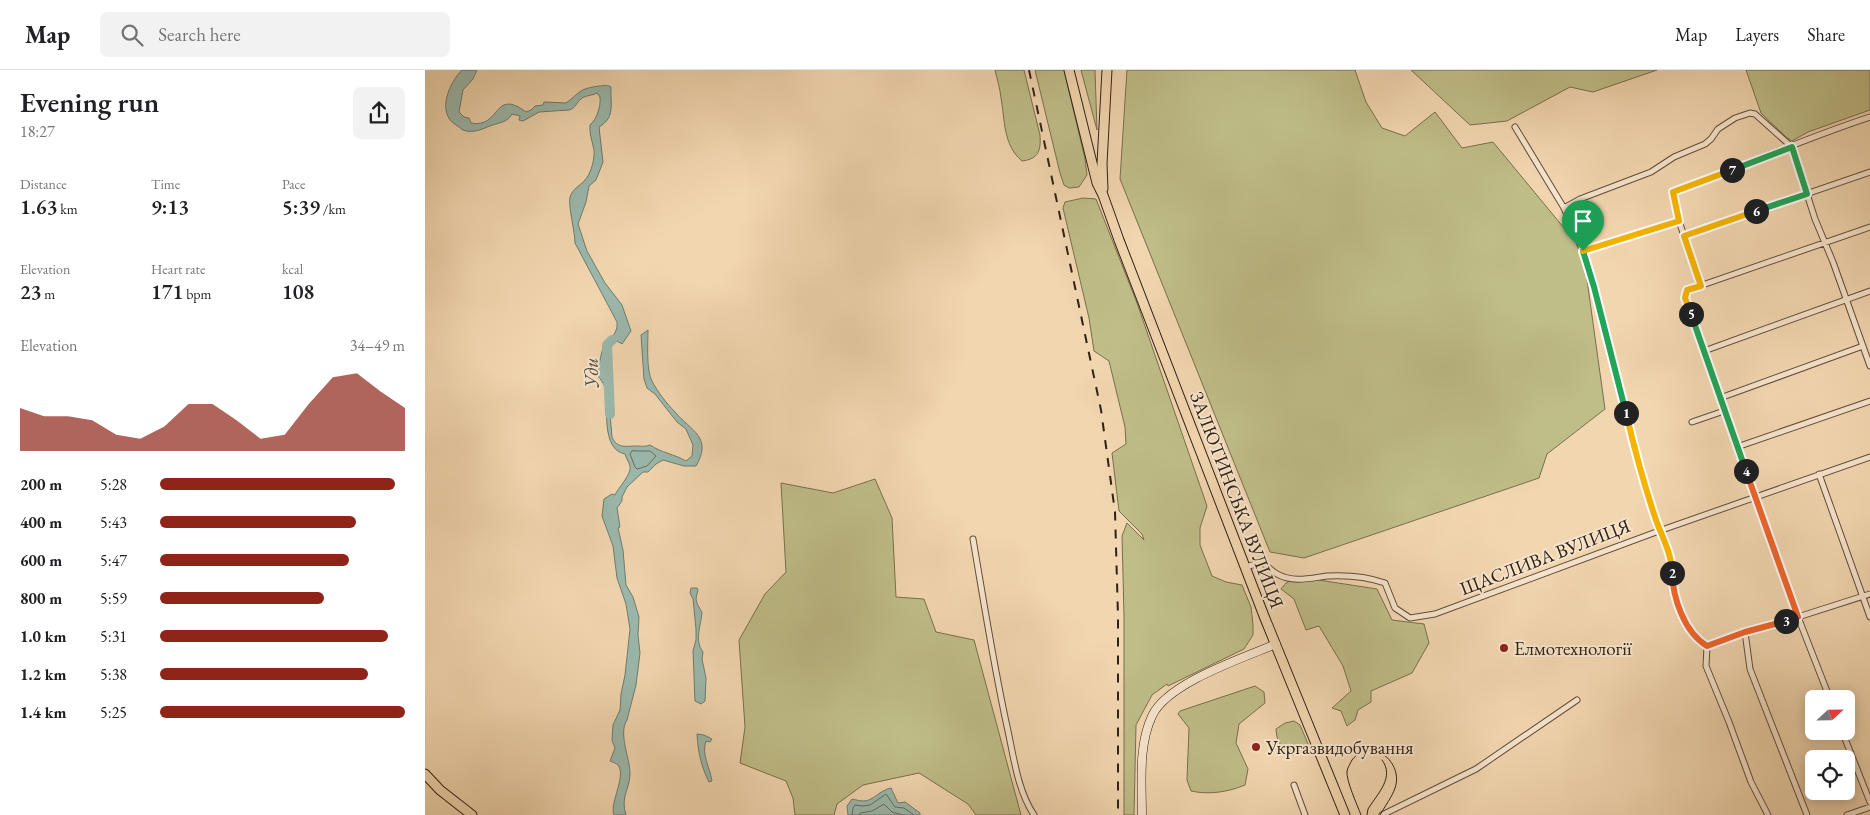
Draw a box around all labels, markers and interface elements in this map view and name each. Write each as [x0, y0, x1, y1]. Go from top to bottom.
search box [100, 12, 450, 57]
text: Map [25, 19, 70, 50]
icon: search [118, 21, 146, 49]
text: Search here [158, 22, 241, 47]
text: Map [1675, 23, 1707, 46]
text: Layers [1735, 23, 1779, 46]
text: Share [1807, 23, 1845, 46]
text: Evening run [20, 84, 159, 120]
button: share [353, 87, 405, 139]
text: 18:27 [20, 121, 55, 142]
pin: 7 [1719, 158, 1745, 182]
text: 7 [1729, 161, 1736, 179]
text: Distance [20, 175, 67, 193]
text: Time [151, 175, 180, 193]
text: Pace [282, 175, 306, 193]
text: 1.63 [20, 193, 57, 220]
text: 9:13 [151, 193, 189, 220]
text: 5:39 [282, 193, 320, 220]
pin: 6 [1743, 198, 1769, 224]
text: km [57, 200, 78, 218]
text: /km [320, 200, 346, 218]
pin [1562, 200, 1604, 251]
text: 6 [1753, 202, 1760, 220]
icon: arrive [1569, 207, 1597, 235]
text: Elevation [20, 260, 70, 278]
text: Heart rate [151, 260, 205, 278]
text: kcal [282, 260, 303, 278]
text: 23 [20, 278, 42, 305]
text: 171 [151, 278, 183, 305]
text: 108 [282, 278, 314, 305]
text: m [42, 285, 55, 303]
text: bpm [183, 285, 212, 303]
pin: 5 [1679, 302, 1703, 326]
text: 5 [1688, 305, 1695, 323]
text: Elevation [20, 335, 78, 356]
text: 34–49 m [350, 335, 405, 356]
water label: Уди [577, 357, 605, 389]
street label: ЗАЛЮТИНСЬКА ВУЛИЦЯ [1184, 388, 1290, 612]
pin: 1 [1613, 400, 1639, 426]
text: 1 [1623, 404, 1630, 422]
pin: 4 [1733, 458, 1759, 484]
text: 4 [1743, 462, 1750, 480]
text: 200 m [20, 474, 62, 495]
text: 5:28 [100, 474, 127, 495]
text: 400 m [20, 512, 62, 533]
text: 5:43 [100, 512, 127, 533]
street label: ЩАСЛИВА ВУЛИЦЯ [1456, 513, 1634, 601]
text: 600 m [20, 550, 62, 571]
text: 5:47 [100, 550, 127, 571]
pin: 2 [1659, 560, 1685, 586]
text: 2 [1669, 564, 1676, 582]
text: 800 m [20, 588, 62, 609]
text: 5:59 [100, 588, 127, 609]
pin: 3 [1773, 608, 1799, 634]
text: 3 [1783, 612, 1790, 630]
text: 1.0 km [20, 626, 66, 647]
text: 5:31 [100, 626, 127, 647]
place label: Елмотехнології [1514, 636, 1632, 661]
marker: Елмотехнології [1498, 642, 1510, 654]
text: 1.2 km [20, 664, 66, 685]
text: 5:38 [100, 664, 127, 685]
north arrow [1805, 690, 1855, 740]
map controls [1805, 690, 1855, 800]
text: 1.4 km [20, 702, 66, 723]
text: 5:25 [100, 702, 127, 723]
place label: Укргазвидобування [1265, 735, 1414, 760]
marker: Укргазвидобування [1250, 741, 1262, 753]
button: locate [1805, 750, 1855, 800]

